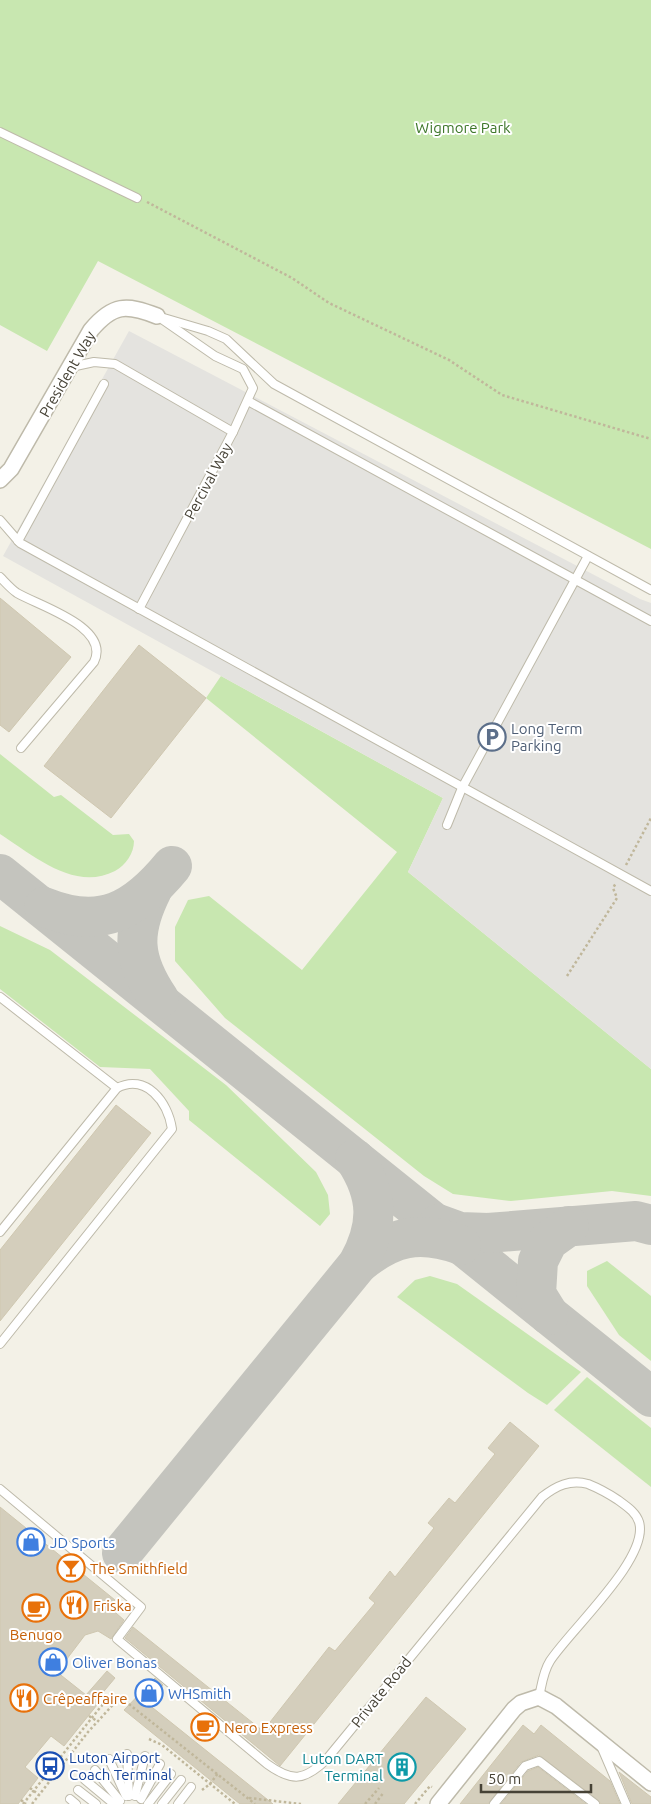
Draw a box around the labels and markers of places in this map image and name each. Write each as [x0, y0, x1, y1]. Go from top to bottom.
place label: Long Term Parking [511, 720, 583, 754]
parking icon: Long Term Parking [477, 722, 507, 752]
shop icon: JD Sports [16, 1527, 46, 1557]
place label: JD Sports [50, 1534, 115, 1551]
bar icon: The Smithfield [56, 1553, 86, 1583]
place label: The Smithfield [90, 1560, 188, 1577]
restaurant icon: Friska [59, 1590, 89, 1620]
cafe icon: Benugo [21, 1593, 51, 1623]
place label: Friska [93, 1597, 132, 1614]
place label: Benugo [10, 1626, 62, 1643]
shop icon: Oliver Bonas [38, 1647, 68, 1677]
place label: Oliver Bonas [72, 1654, 157, 1671]
shop icon: WHSmith [134, 1678, 164, 1708]
restaurant icon: Crêpeaffaire [9, 1683, 39, 1713]
place label: WHSmith [168, 1685, 231, 1702]
place label: Crêpeaffaire [43, 1690, 128, 1707]
cafe icon: Nero Express [190, 1712, 220, 1742]
place label: Nero Express [224, 1719, 313, 1736]
place label: Luton Airport Coach Terminal [69, 1749, 172, 1783]
place label: Luton DART Terminal [302, 1750, 384, 1784]
bus stop icon: Luton Airport Coach Terminal [35, 1751, 65, 1781]
building icon: Luton DART Terminal [387, 1752, 417, 1782]

